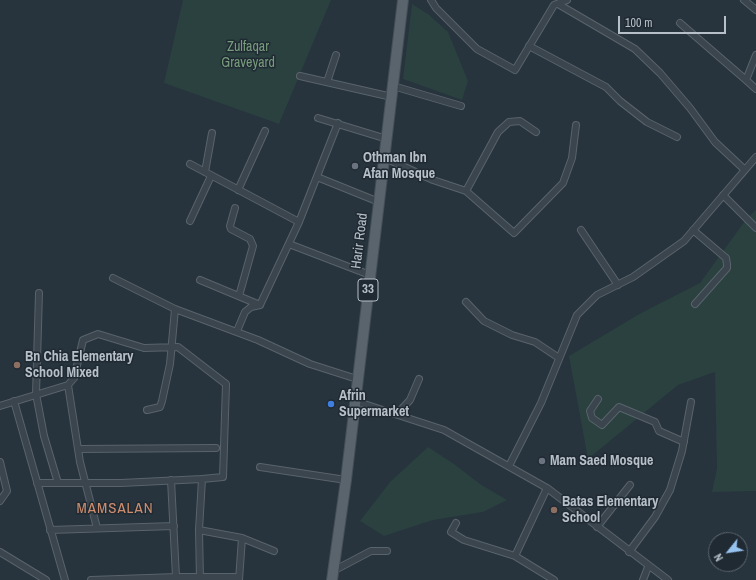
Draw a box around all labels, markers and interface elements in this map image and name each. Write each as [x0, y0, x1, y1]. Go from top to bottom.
scale bar [620, 8, 728, 34]
text: 100 m [625, 15, 652, 31]
park label: Zulfaqar Graveyard [221, 39, 275, 72]
place label: Othman Ibn Afan Mosque [363, 150, 435, 182]
marker: Othman Ibn Afan Mosque [350, 161, 360, 171]
street label: Harir Road [348, 212, 372, 270]
road number: 33 [358, 279, 378, 301]
place label: Bn Chia Elementary School Mixed [25, 349, 133, 382]
marker: Bn Chia Elementary School Mixed [12, 360, 22, 370]
place label: Afrin Supermarket [339, 388, 409, 420]
marker: Afrin Supermarket [326, 399, 336, 409]
place label: Mam Saed Mosque [550, 453, 653, 469]
marker: Mam Saed Mosque [537, 456, 547, 466]
place label: Batas Elementary School [562, 494, 658, 526]
district label: MAMSALAN [76, 500, 154, 518]
marker: Batas Elementary School [549, 505, 559, 515]
north arrow [708, 532, 748, 572]
text: N [711, 551, 726, 564]

